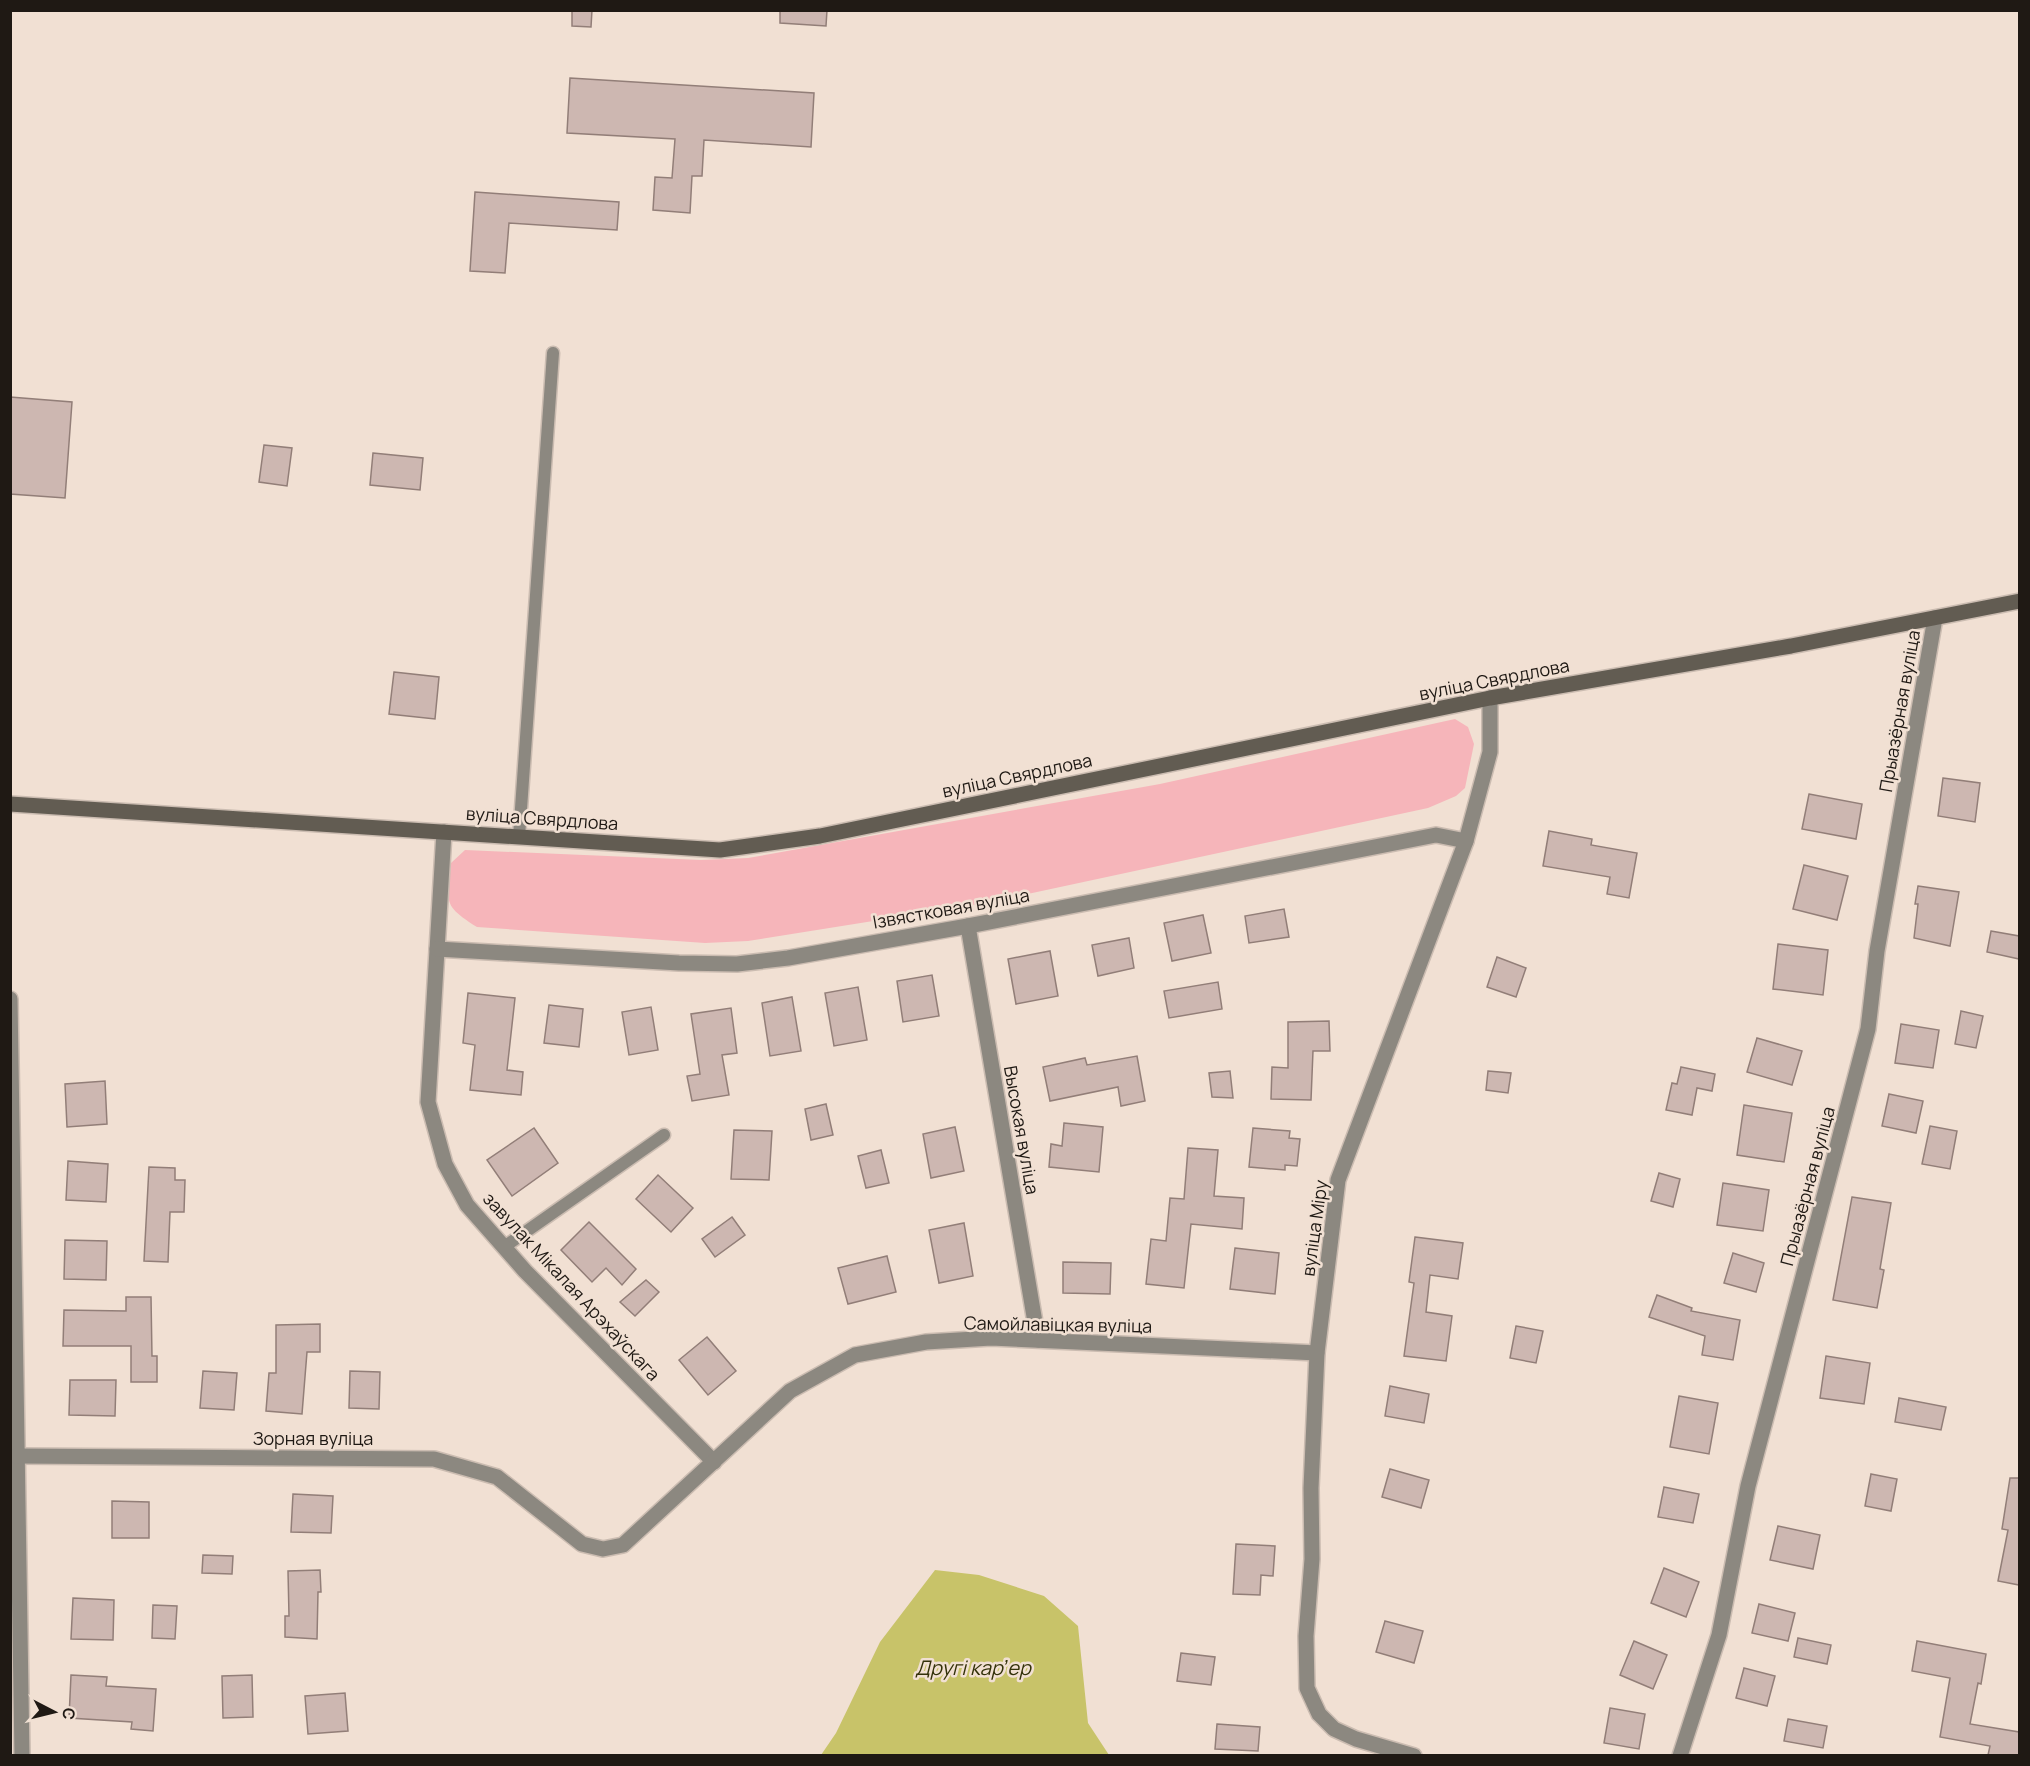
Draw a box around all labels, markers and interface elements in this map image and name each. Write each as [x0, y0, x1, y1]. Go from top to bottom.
street label: Прыазёрная вуліца [1873, 628, 1925, 794]
street label: вуліца Свярдлова [1417, 653, 1571, 705]
street label: вуліца Свярдлова [940, 747, 1094, 803]
street label: вуліца Свярдлова [465, 801, 619, 835]
street label: Ізвястковая вуліца [871, 882, 1031, 934]
street label: Высокая вуліца [999, 1064, 1045, 1196]
street label: Прыазёрная вуліца [1774, 1104, 1840, 1268]
street label: вуліца Міру [1295, 1178, 1333, 1278]
street label: завулак Мікалая Арэхаўскага [478, 1187, 666, 1385]
street label: Самойлавіцкая вуліца [964, 1310, 1152, 1338]
street label: Зорная вуліца [253, 1426, 373, 1450]
water label: Другі карʼер [915, 1654, 1032, 1681]
north arrow [24, 1682, 84, 1742]
text: С [57, 1707, 81, 1721]

